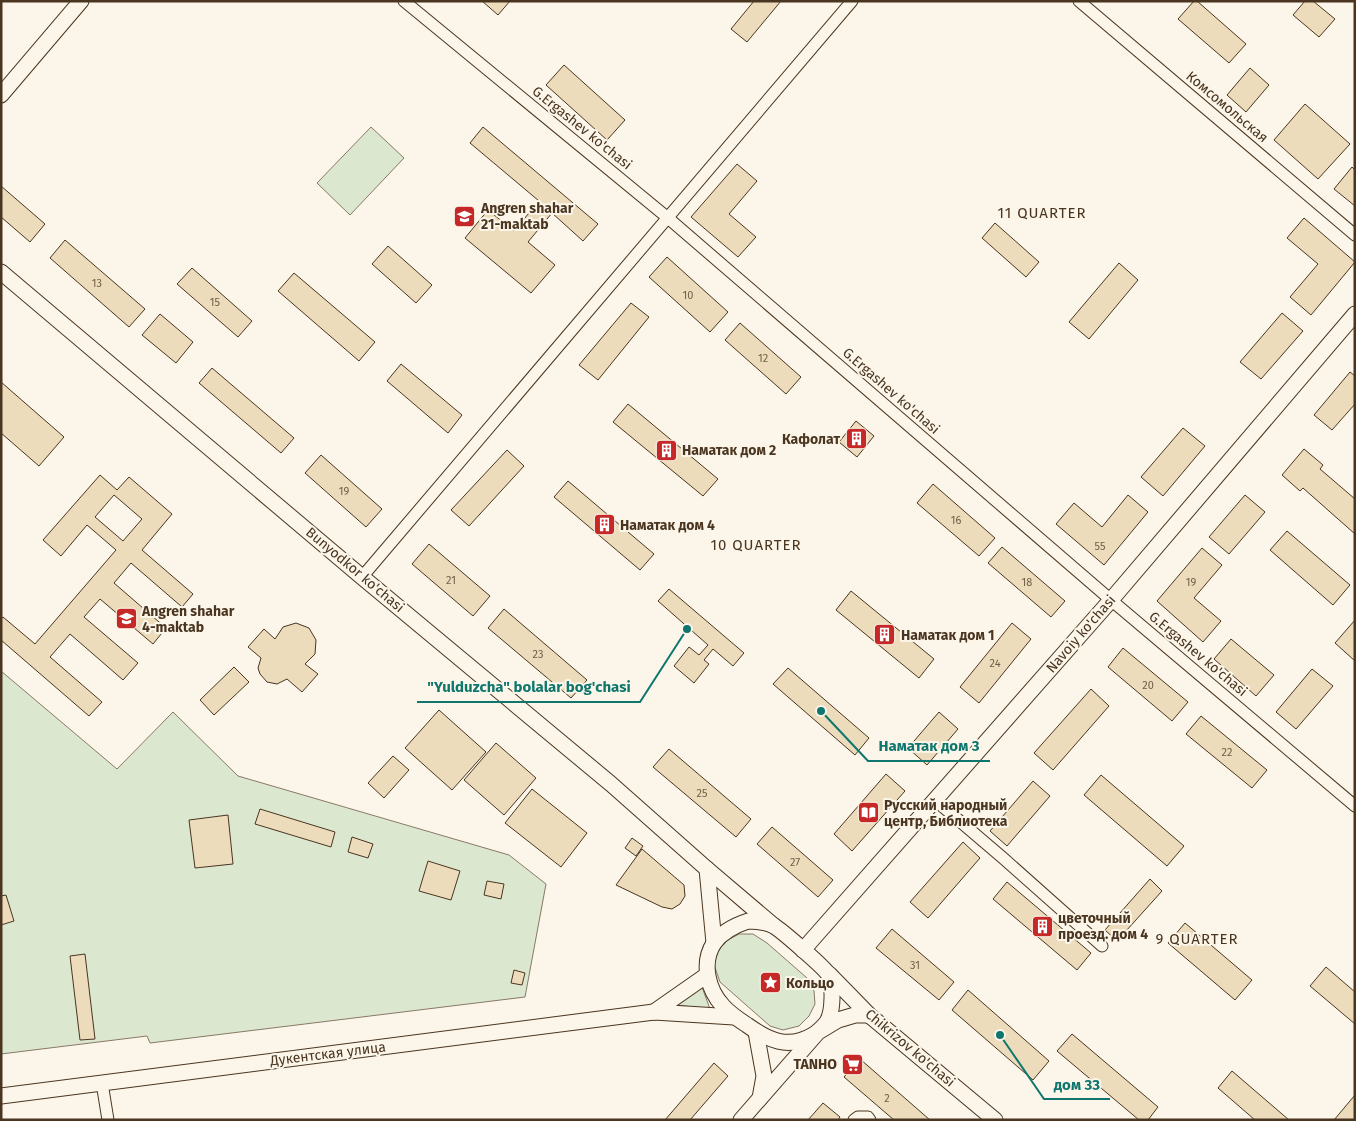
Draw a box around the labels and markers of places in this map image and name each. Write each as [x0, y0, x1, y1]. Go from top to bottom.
place label: Angren shahar 21-maktab [480, 200, 574, 233]
school or university icon: Angren shahar 21-maktab [453, 204, 477, 228]
building icon: Кафолат [844, 427, 868, 451]
place label: Кафолат [782, 431, 840, 448]
building icon: Наматак дом 2 [654, 438, 678, 462]
place label: Наматак дом 2 [682, 442, 776, 459]
building icon: Наматак дом 4 [592, 513, 616, 537]
place label: Наматак дом 4 [620, 517, 715, 534]
place label: Angren shahar 4-maktab [141, 603, 235, 636]
school or university icon: Angren shahar 4-maktab [114, 607, 138, 631]
building icon: Наматак дом 1 [873, 623, 897, 647]
place label: Наматак дом 1 [901, 627, 995, 644]
callout: "Yulduzcha" bolalar bog'chasi [417, 672, 640, 702]
callout: Наматак дом 3 [868, 731, 990, 761]
place label: Русский народный центр, Библиотека [884, 797, 1008, 830]
library icon: Русский народный центр, Библиотека [856, 801, 880, 825]
place label: цветочный проезд. дом 4 [1058, 910, 1148, 943]
building icon: цветочный проезд. дом 4 [1030, 914, 1054, 938]
place icon: Кольцо [758, 971, 782, 995]
place label: Кольцо [786, 975, 834, 992]
supermarket icon: TANHO [841, 1052, 865, 1076]
place label: TANHO [794, 1056, 837, 1073]
callout: дом 33 [1044, 1069, 1110, 1099]

